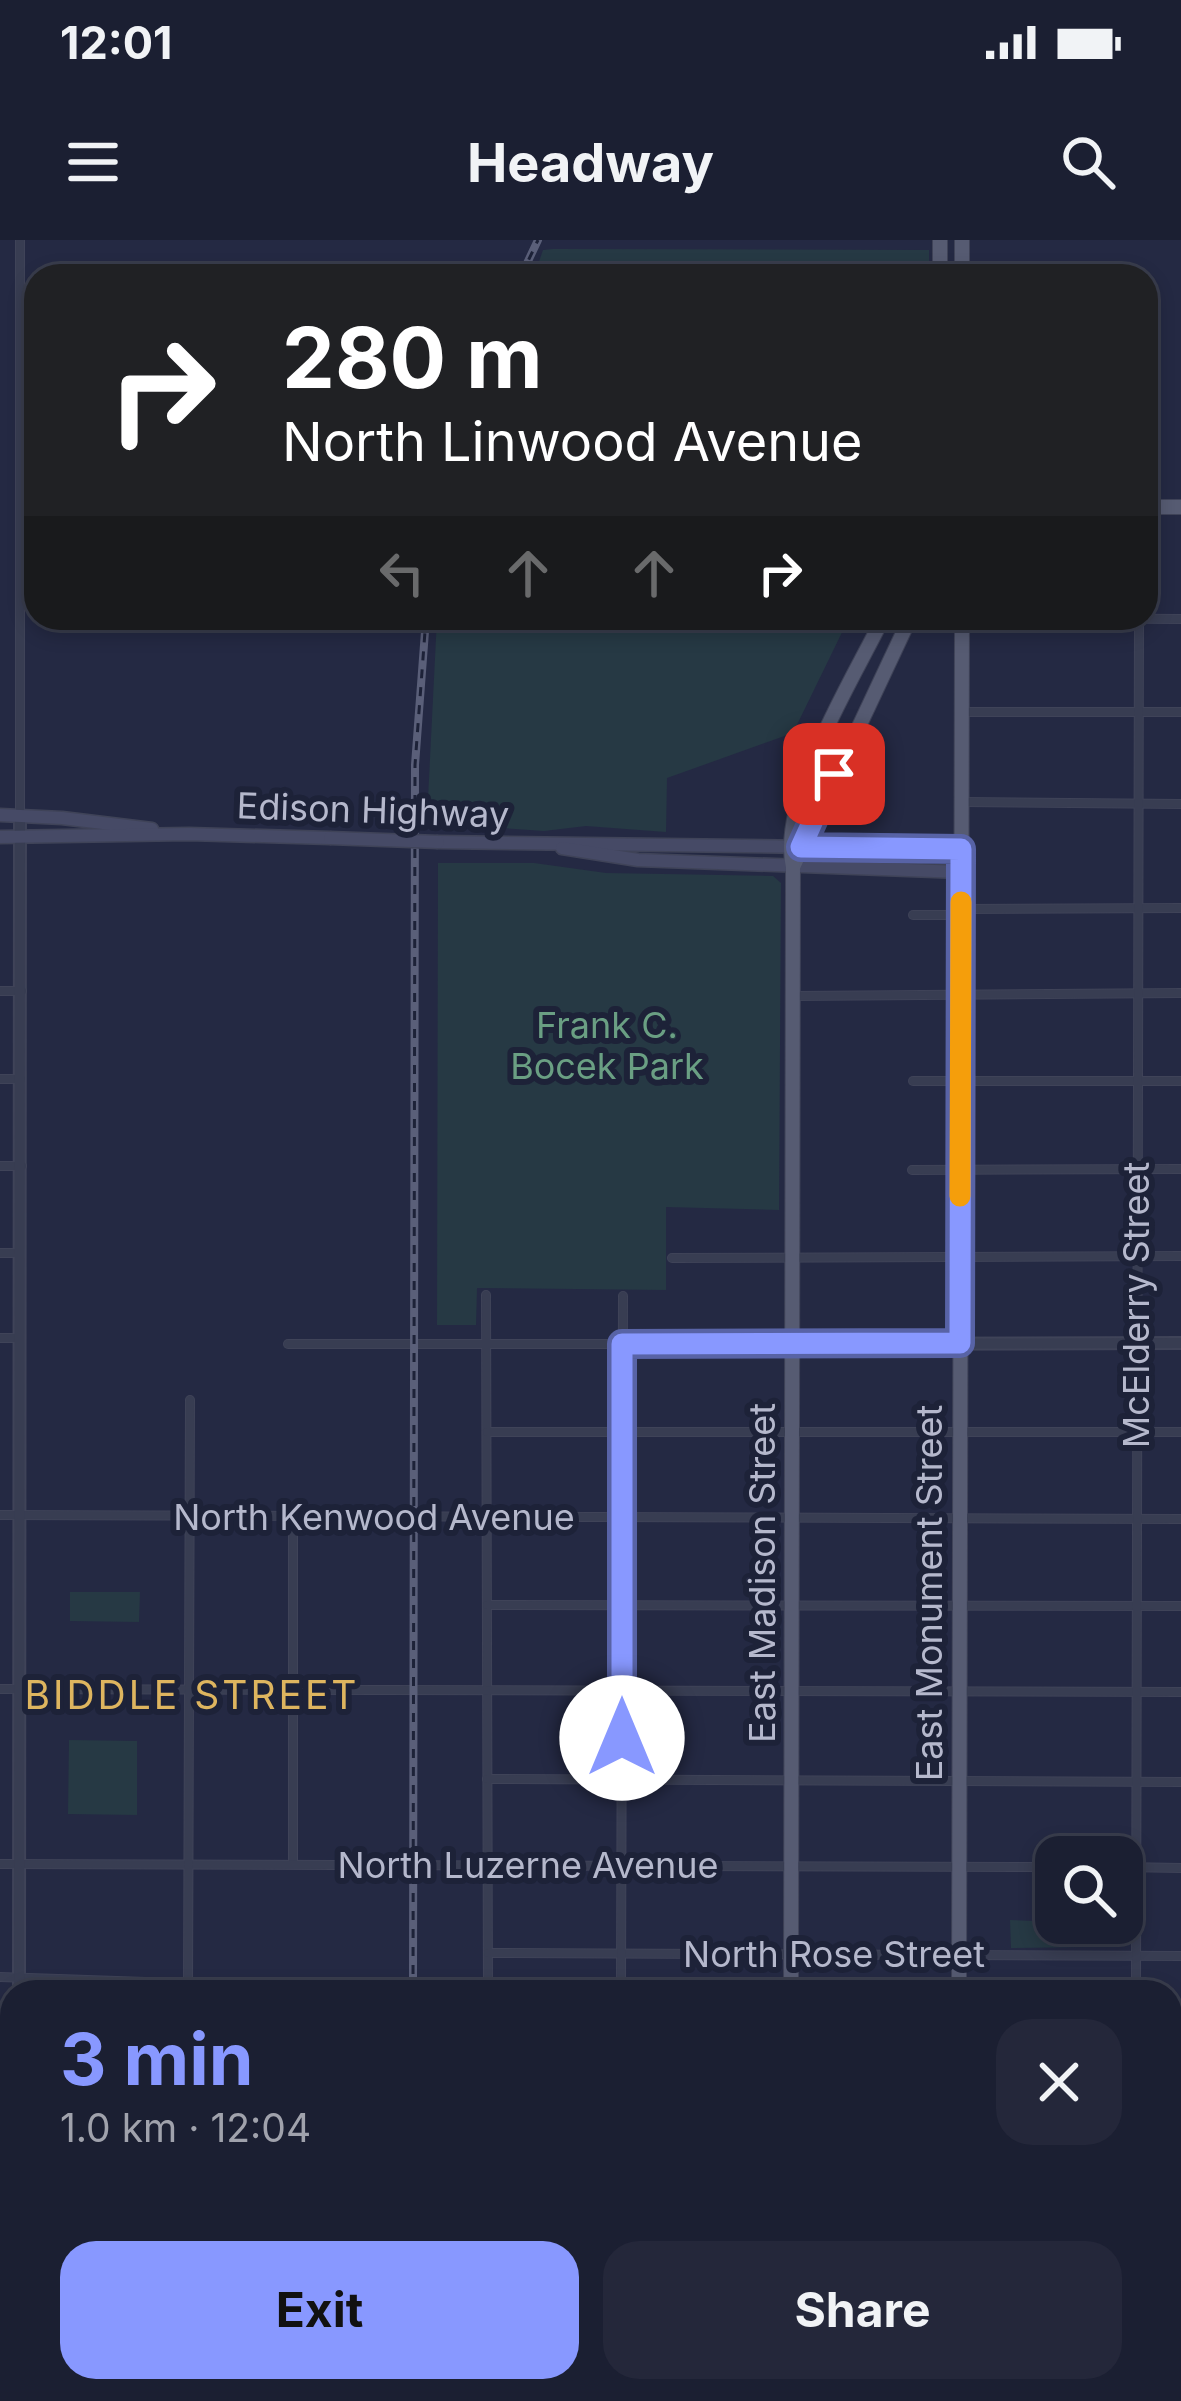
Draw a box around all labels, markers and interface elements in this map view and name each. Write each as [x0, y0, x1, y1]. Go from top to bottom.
text: 12:01 [60, 15, 173, 70]
icon: menu [60, 129, 126, 195]
icon: search [1055, 129, 1121, 195]
text: Headway [467, 130, 714, 195]
text: 280 m [282, 307, 543, 408]
icon: right [84, 312, 240, 468]
text: North Linwood Avenue [282, 409, 862, 474]
icon: left [369, 540, 435, 606]
icon: ahead [495, 540, 561, 606]
icon: ahead [621, 540, 687, 606]
icon: right [747, 540, 813, 606]
pin [783, 723, 885, 825]
icon: arrive [801, 741, 867, 807]
street label: Edison Highway [236, 783, 510, 837]
park label: Frank C. Bocek Park [510, 1003, 704, 1088]
street label: McElderry Street [1114, 1161, 1158, 1448]
street label: East Madison Street [740, 1403, 784, 1743]
street label: East Monument Street [907, 1404, 951, 1781]
street label: North Kenwood Avenue [173, 1495, 575, 1539]
district label: BIDDLE STREET [24, 1671, 360, 1718]
position arrow [559, 1675, 685, 1801]
map controls [1035, 1836, 1143, 1944]
button: search [1035, 1836, 1143, 1944]
street label: North Luzerne Avenue [338, 1843, 718, 1887]
street label: North Rose Street [683, 1932, 985, 1976]
text: 3 min [60, 2015, 254, 2102]
button: close [996, 2019, 1122, 2145]
text: 1.0 km · 12:04 [60, 2104, 311, 2151]
button: Exit [60, 2241, 579, 2379]
button: Share [603, 2241, 1122, 2379]

